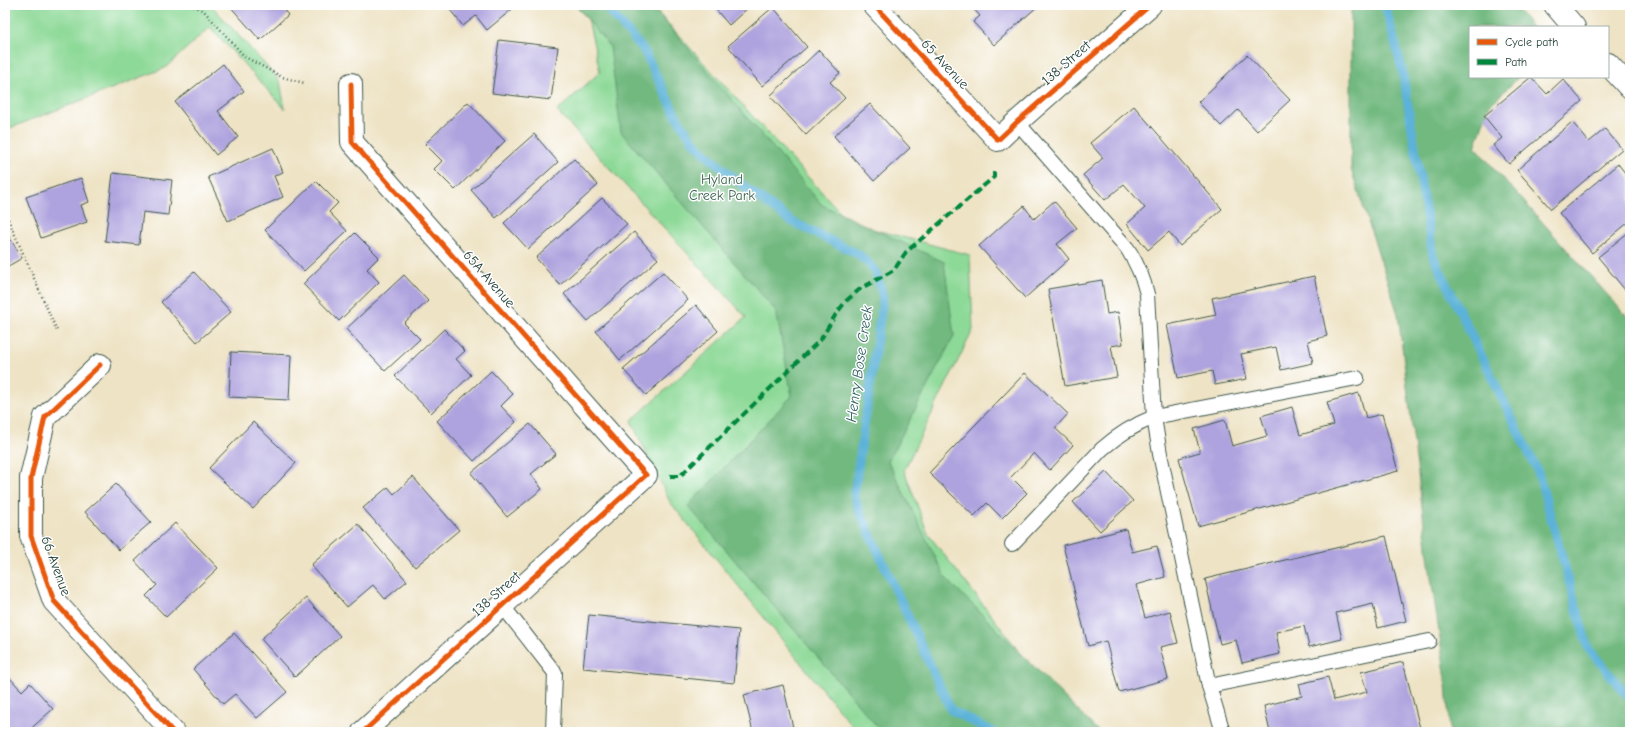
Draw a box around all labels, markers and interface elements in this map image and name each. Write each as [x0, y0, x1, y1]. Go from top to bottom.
legend [1469, 26, 1609, 78]
street label: 65 Avenue [917, 35, 973, 93]
text: Cycle path [1505, 35, 1558, 49]
street label: 138 Street [1038, 36, 1095, 89]
text: Path [1505, 55, 1527, 69]
park label: Hyland Creek Park [689, 171, 755, 204]
street label: 65A Avenue [459, 247, 519, 311]
water label: Henry Bose Creek [842, 304, 876, 423]
street label: 66 Avenue [37, 534, 75, 598]
street label: 138 Street [468, 567, 525, 620]

